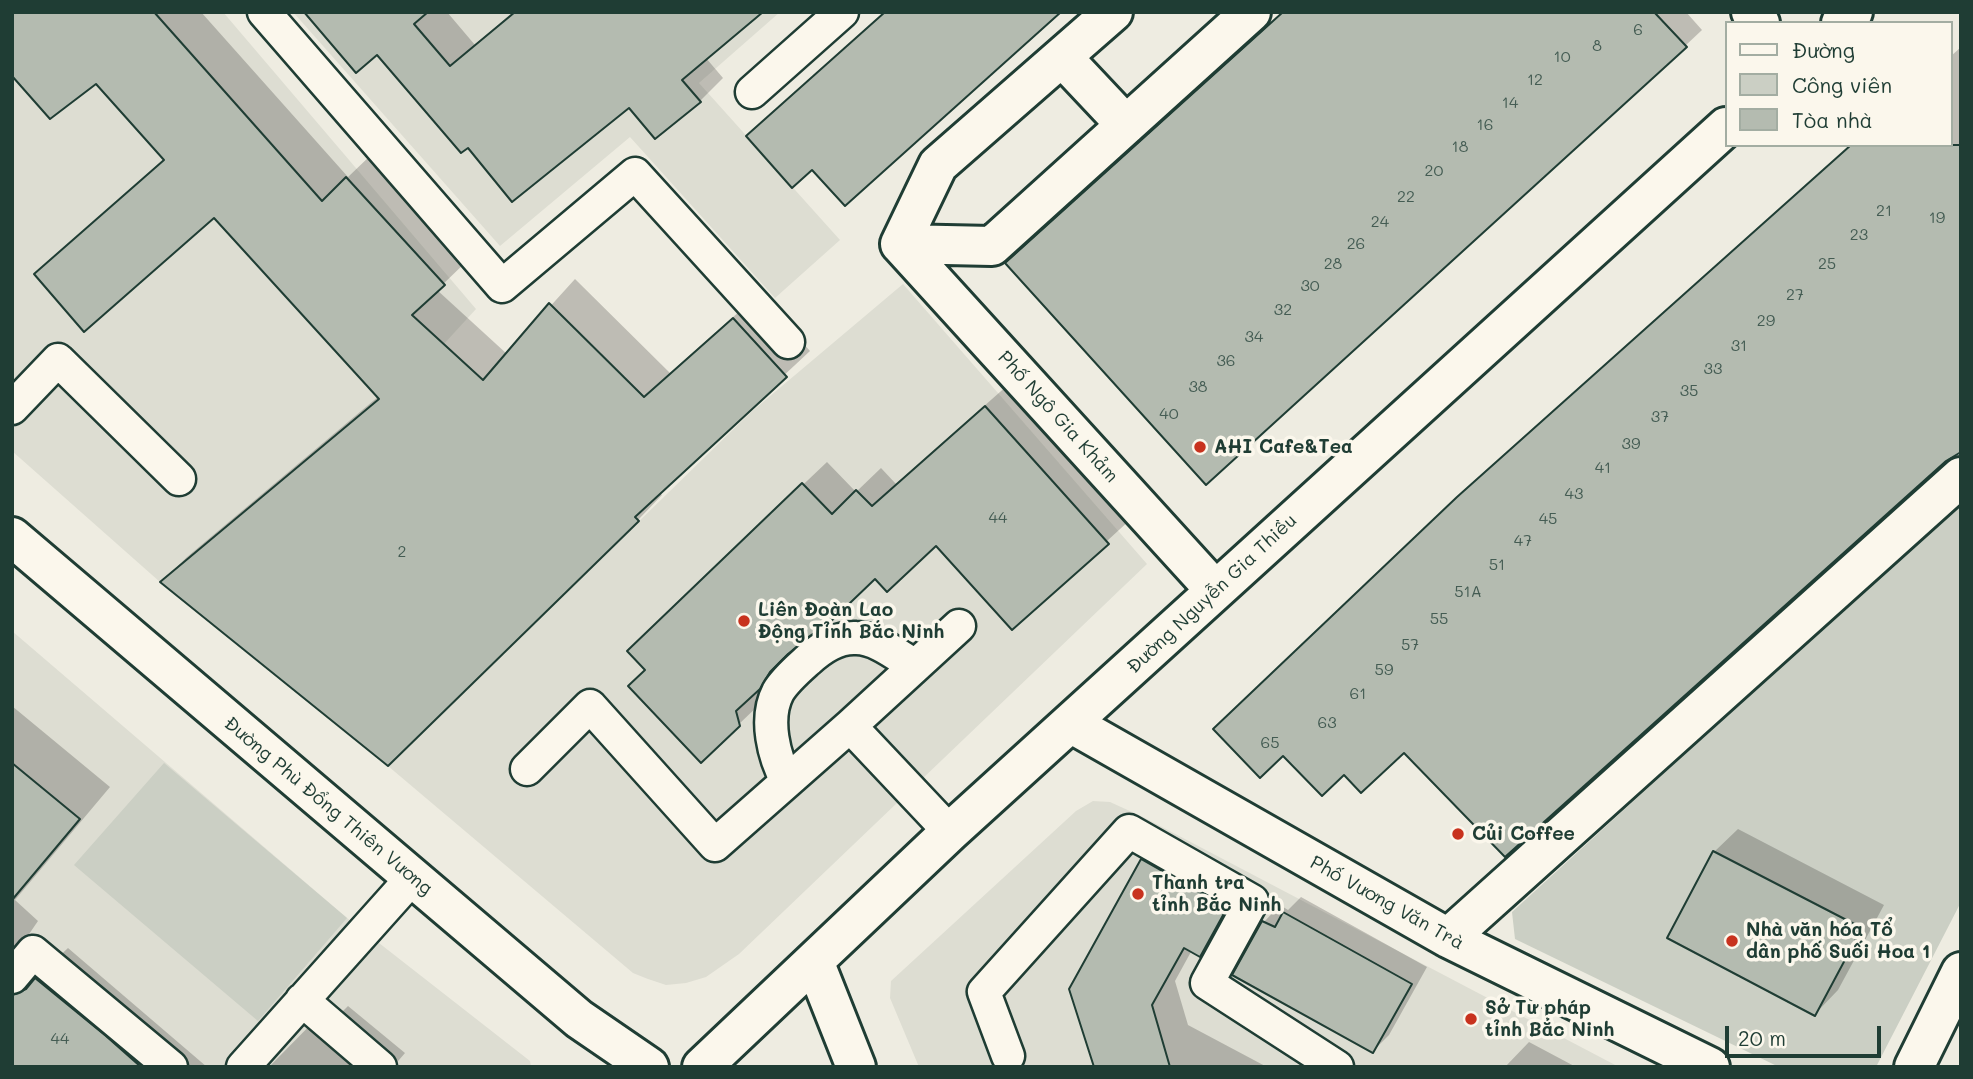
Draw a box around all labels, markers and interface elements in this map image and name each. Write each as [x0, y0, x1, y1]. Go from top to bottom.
house number: 6 [1633, 20, 1643, 40]
legend [1724, 21, 1952, 147]
house number: 8 [1592, 36, 1602, 56]
text: Đường [1792, 36, 1855, 63]
house number: 10 [1553, 47, 1571, 67]
house number: 12 [1527, 70, 1543, 90]
text: Công viên [1792, 71, 1892, 98]
house number: 14 [1502, 93, 1518, 113]
text: Tòa nhà [1792, 106, 1873, 133]
house number: 16 [1477, 115, 1493, 135]
house number: 18 [1452, 137, 1468, 157]
house number: 20 [1425, 161, 1443, 181]
house number: 22 [1397, 187, 1415, 207]
house number: 21 [1876, 201, 1892, 221]
house number: 19 [1929, 208, 1945, 228]
house number: 24 [1371, 212, 1389, 232]
house number: 23 [1850, 225, 1868, 245]
house number: 26 [1347, 234, 1365, 254]
house number: 28 [1324, 254, 1342, 274]
house number: 25 [1818, 254, 1836, 274]
house number: 30 [1300, 276, 1320, 296]
house number: 27 [1786, 285, 1804, 305]
house number: 32 [1274, 300, 1292, 320]
house number: 29 [1757, 311, 1775, 331]
house number: 34 [1245, 327, 1263, 347]
house number: 31 [1731, 336, 1747, 356]
street label: Phố Ngô Gia Khảm [993, 347, 1123, 487]
house number: 36 [1216, 351, 1236, 371]
house number: 33 [1704, 359, 1722, 379]
house number: 38 [1188, 377, 1208, 397]
house number: 35 [1680, 381, 1698, 401]
house number: 40 [1159, 404, 1179, 424]
house number: 37 [1651, 407, 1669, 427]
house number: 39 [1622, 434, 1640, 454]
place label: AHI Cafe&Tea [1214, 436, 1353, 458]
marker: AHI Cafe&Tea [1192, 439, 1208, 455]
house number: 41 [1595, 458, 1611, 478]
house number: 43 [1565, 484, 1583, 504]
house number: 44 [989, 508, 1007, 528]
street label: Đường Nguyễn Gia Thiều [1122, 509, 1302, 679]
house number: 45 [1539, 509, 1557, 529]
house number: 47 [1514, 531, 1532, 551]
house number: 2 [398, 542, 406, 562]
house number: 51 [1489, 555, 1505, 575]
house number: 51A [1454, 582, 1482, 602]
place label: Liên Đoàn Lao Động Tỉnh Bắc Ninh [758, 599, 944, 643]
house number: 55 [1430, 609, 1448, 629]
marker: Liên Đoàn Lao Động Tỉnh Bắc Ninh [736, 613, 752, 629]
house number: 57 [1401, 635, 1419, 655]
house number: 59 [1375, 660, 1393, 680]
house number: 61 [1350, 684, 1366, 704]
street label: Đường Phù Đổng Thiên Vương [219, 712, 437, 900]
house number: 63 [1317, 713, 1337, 733]
house number: 65 [1261, 733, 1279, 753]
place label: Củi Coffee [1472, 823, 1575, 845]
marker: Củi Coffee [1450, 826, 1466, 842]
street label: Phố Vương Văn Trà [1306, 851, 1468, 955]
place label: Thanh tra tỉnh Bắc Ninh [1152, 872, 1281, 916]
marker: Thanh tra tỉnh Bắc Ninh [1130, 886, 1146, 902]
place label: Nhà văn hóa Tổ dân phố Suối Hoa 1 [1746, 919, 1930, 963]
marker: Nhà văn hóa Tổ dân phố Suối Hoa 1 [1724, 933, 1740, 949]
place label: Sở Tư pháp tỉnh Bắc Ninh [1485, 997, 1614, 1041]
marker: Sở Tư pháp tỉnh Bắc Ninh [1463, 1011, 1479, 1027]
scale bar [1728, 1012, 1884, 1056]
text: 20 m [1738, 1024, 1786, 1051]
house number: 44 [51, 1029, 69, 1049]

